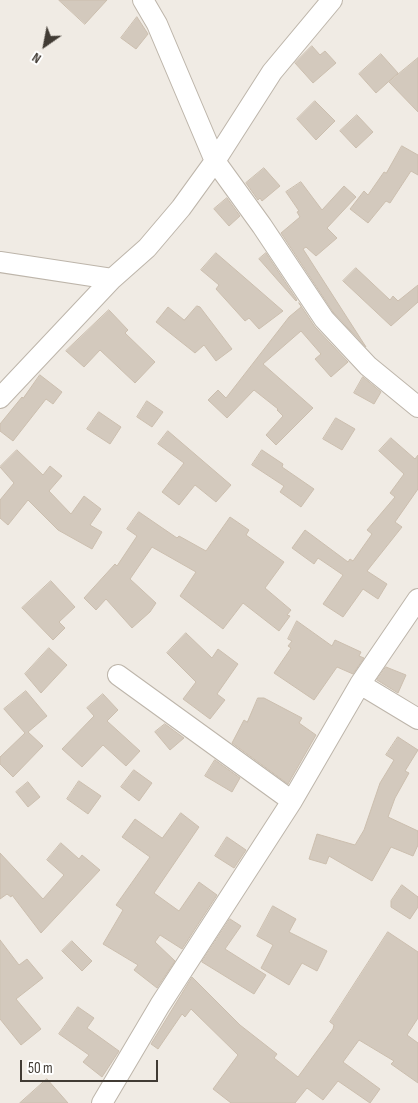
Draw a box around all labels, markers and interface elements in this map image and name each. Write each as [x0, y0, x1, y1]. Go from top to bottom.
north arrow [20, 20, 70, 70]
text: N [29, 49, 44, 67]
scale bar [22, 1050, 160, 1082]
text: 50 m [28, 1059, 53, 1078]

